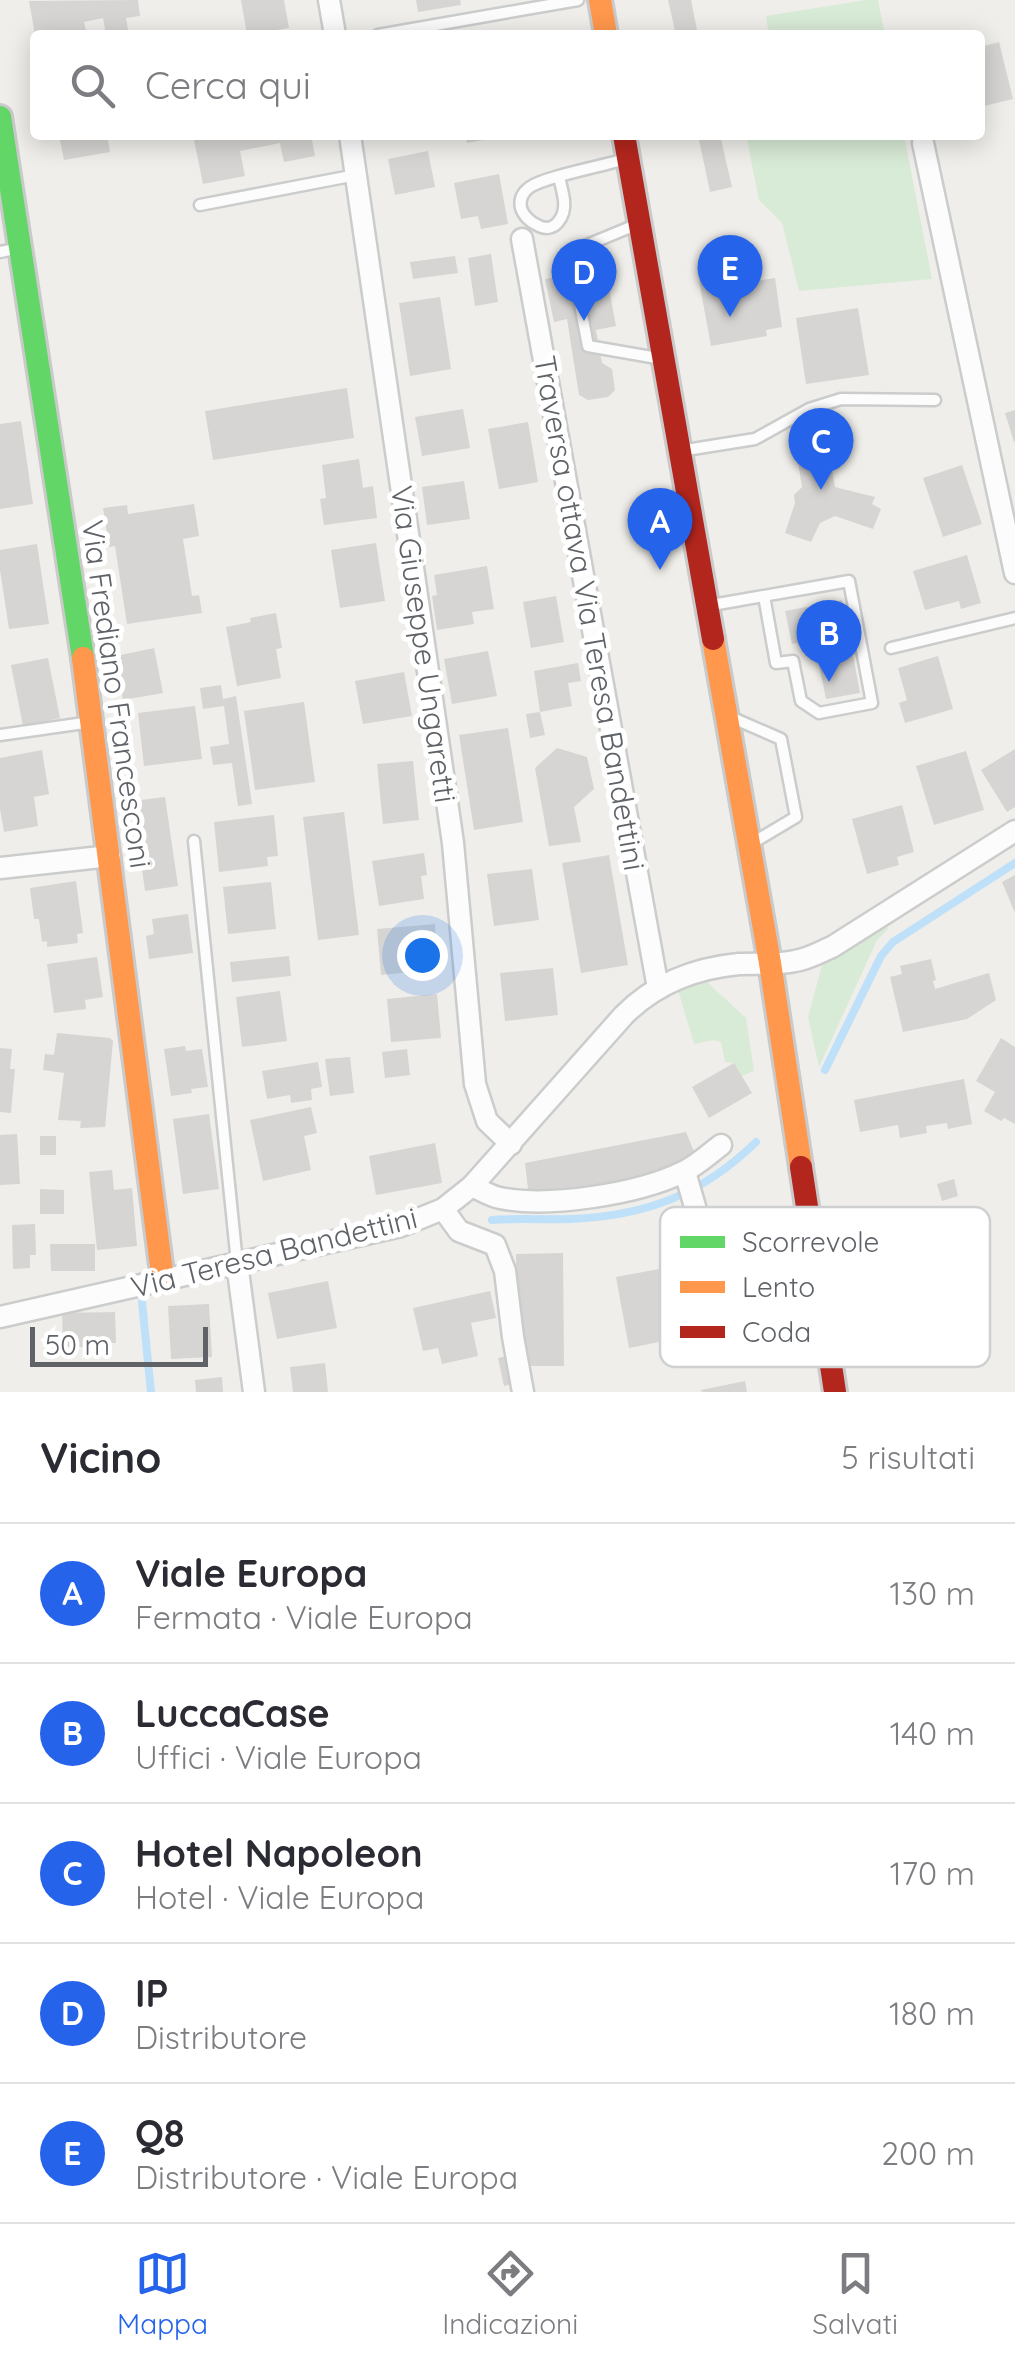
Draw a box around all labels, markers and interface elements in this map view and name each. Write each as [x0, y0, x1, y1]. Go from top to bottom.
search box [30, 30, 985, 140]
icon: search [65, 58, 120, 113]
text: Cerca qui [145, 61, 311, 109]
pin: E [698, 234, 762, 317]
pin: D [552, 238, 616, 321]
street label: Traversa ottava Via Teresa Bandettini [526, 353, 654, 873]
pin: C [788, 408, 854, 490]
street label: Via Giuseppe Ungaretti [383, 483, 465, 805]
pin: A [628, 488, 692, 570]
street label: Via Frediano Francesconi [74, 518, 160, 870]
pin: B [796, 600, 862, 682]
your location [397, 930, 448, 981]
street label: Via Teresa Bandettini [127, 1198, 421, 1306]
legend [660, 1207, 990, 1367]
text: Scorrevole [742, 1224, 879, 1259]
text: Lento [742, 1269, 815, 1304]
text: Coda [742, 1314, 811, 1349]
scale bar [30, 1322, 208, 1366]
text: 50 m [45, 1327, 110, 1362]
text: Vicino [40, 1431, 161, 1484]
text: 5 risultati [841, 1437, 975, 1477]
text: Viale Europa [135, 1549, 367, 1597]
text: A [62, 1573, 83, 1613]
text: 130 m [889, 1573, 975, 1613]
text: Fermata · Viale Europa [135, 1597, 473, 1637]
text: LuccaCase [135, 1689, 330, 1737]
text: B [62, 1713, 83, 1753]
text: 140 m [890, 1713, 975, 1753]
text: Uffici · Viale Europa [135, 1737, 422, 1777]
text: Hotel Napoleon [135, 1829, 423, 1877]
text: C [62, 1853, 83, 1893]
text: 170 m [890, 1853, 975, 1893]
text: Hotel · Viale Europa [135, 1877, 424, 1917]
text: IP [135, 1969, 168, 2017]
text: D [61, 1993, 84, 2033]
text: 180 m [889, 1993, 975, 2033]
text: Distributore [135, 2017, 307, 2057]
text: Q8 [135, 2109, 185, 2157]
text: E [63, 2133, 82, 2173]
text: 200 m [881, 2133, 975, 2173]
text: Distributore · Viale Europa [135, 2157, 518, 2197]
tab: Mappa [117, 2246, 208, 2341]
tab: Indicazioni [442, 2246, 578, 2341]
tab: Salvati [812, 2246, 898, 2341]

